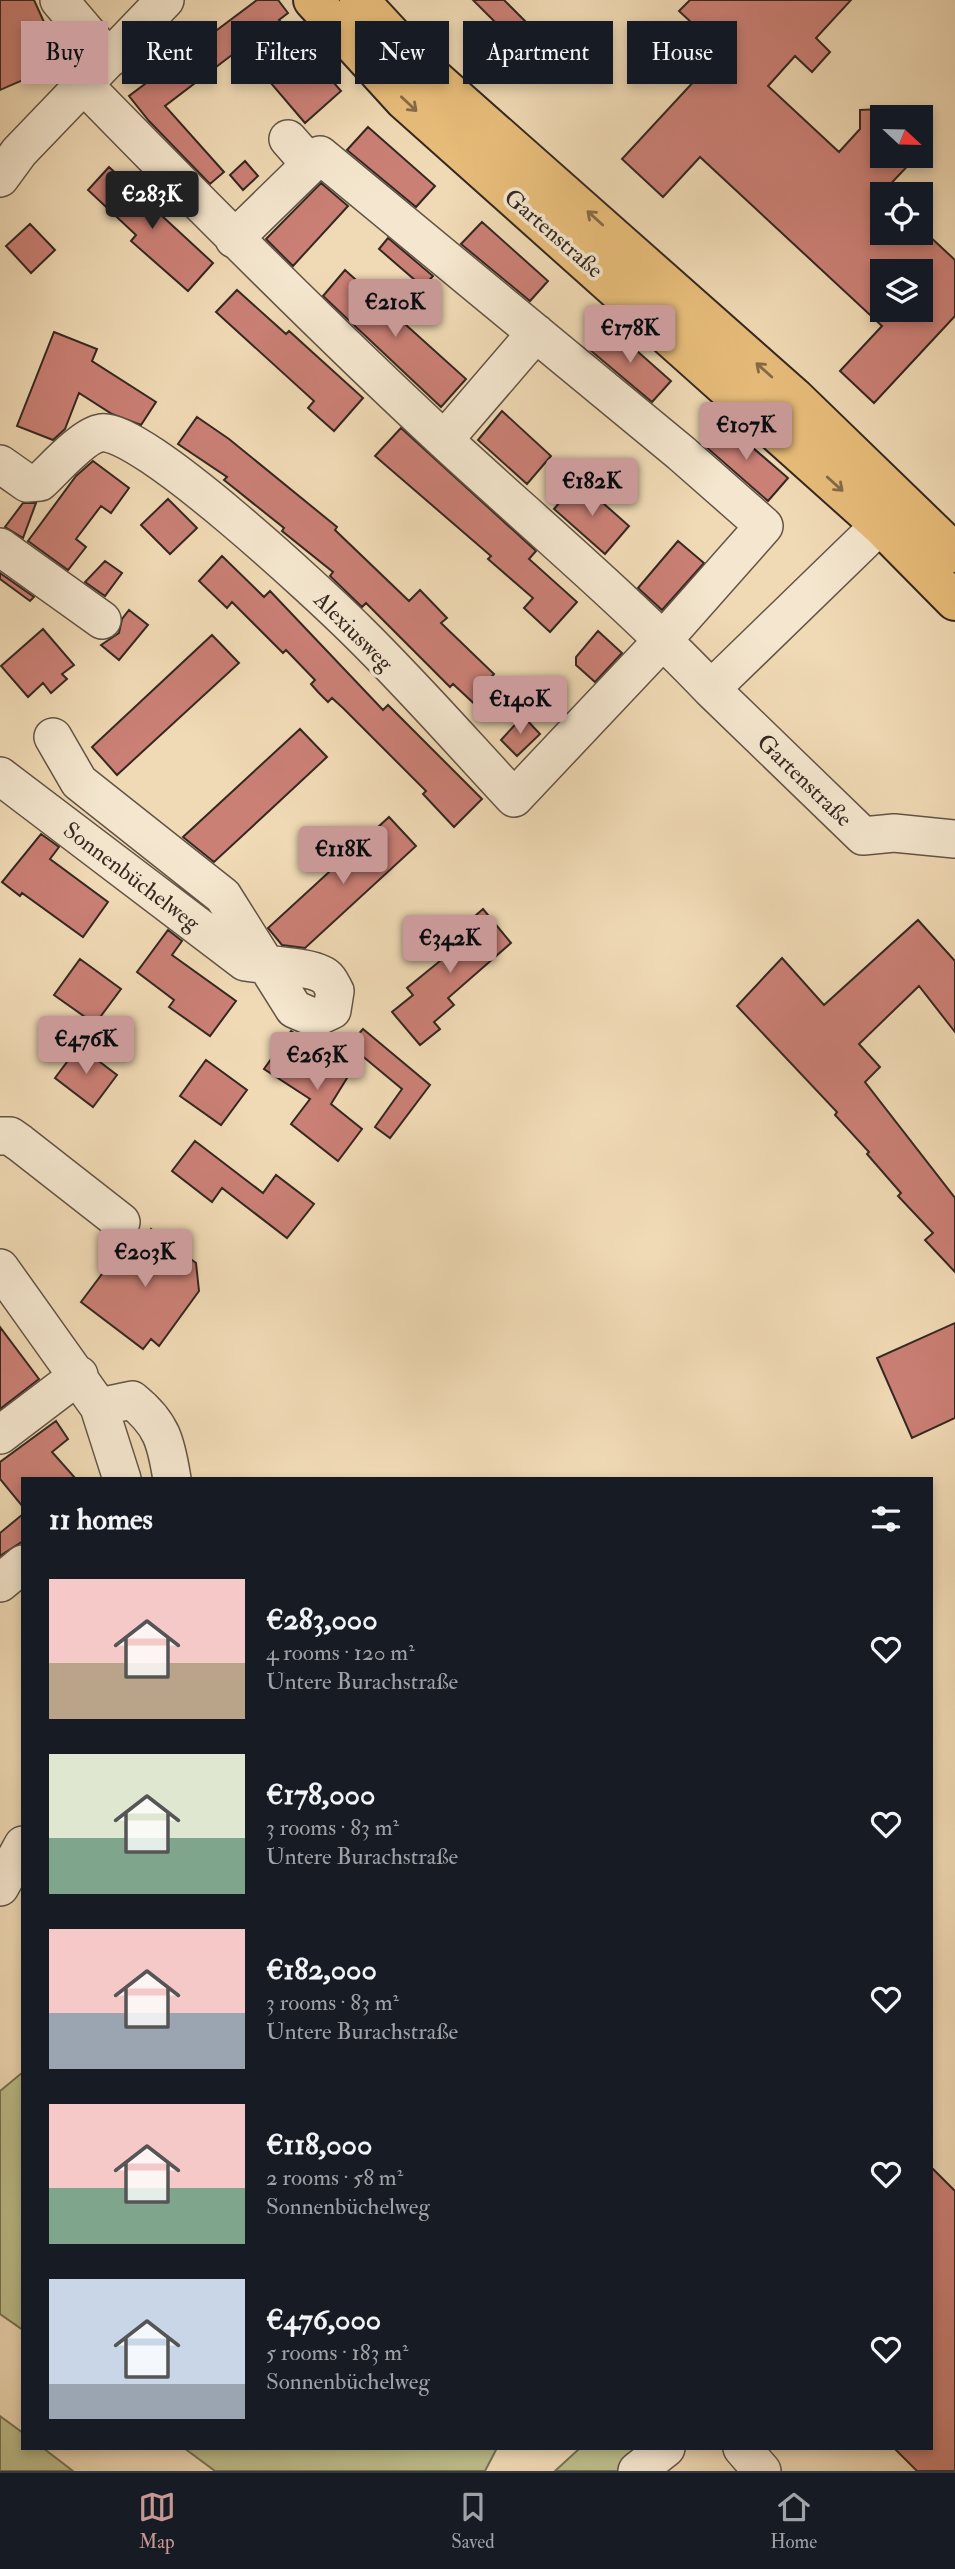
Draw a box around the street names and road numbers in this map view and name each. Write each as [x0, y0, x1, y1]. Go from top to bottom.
street label: Gartenstraße [498, 183, 609, 284]
street label: Alexiusweg [307, 585, 400, 678]
street label: Gartenstraße [751, 728, 859, 833]
street label: Sonnenbüchelweg [58, 816, 206, 938]

